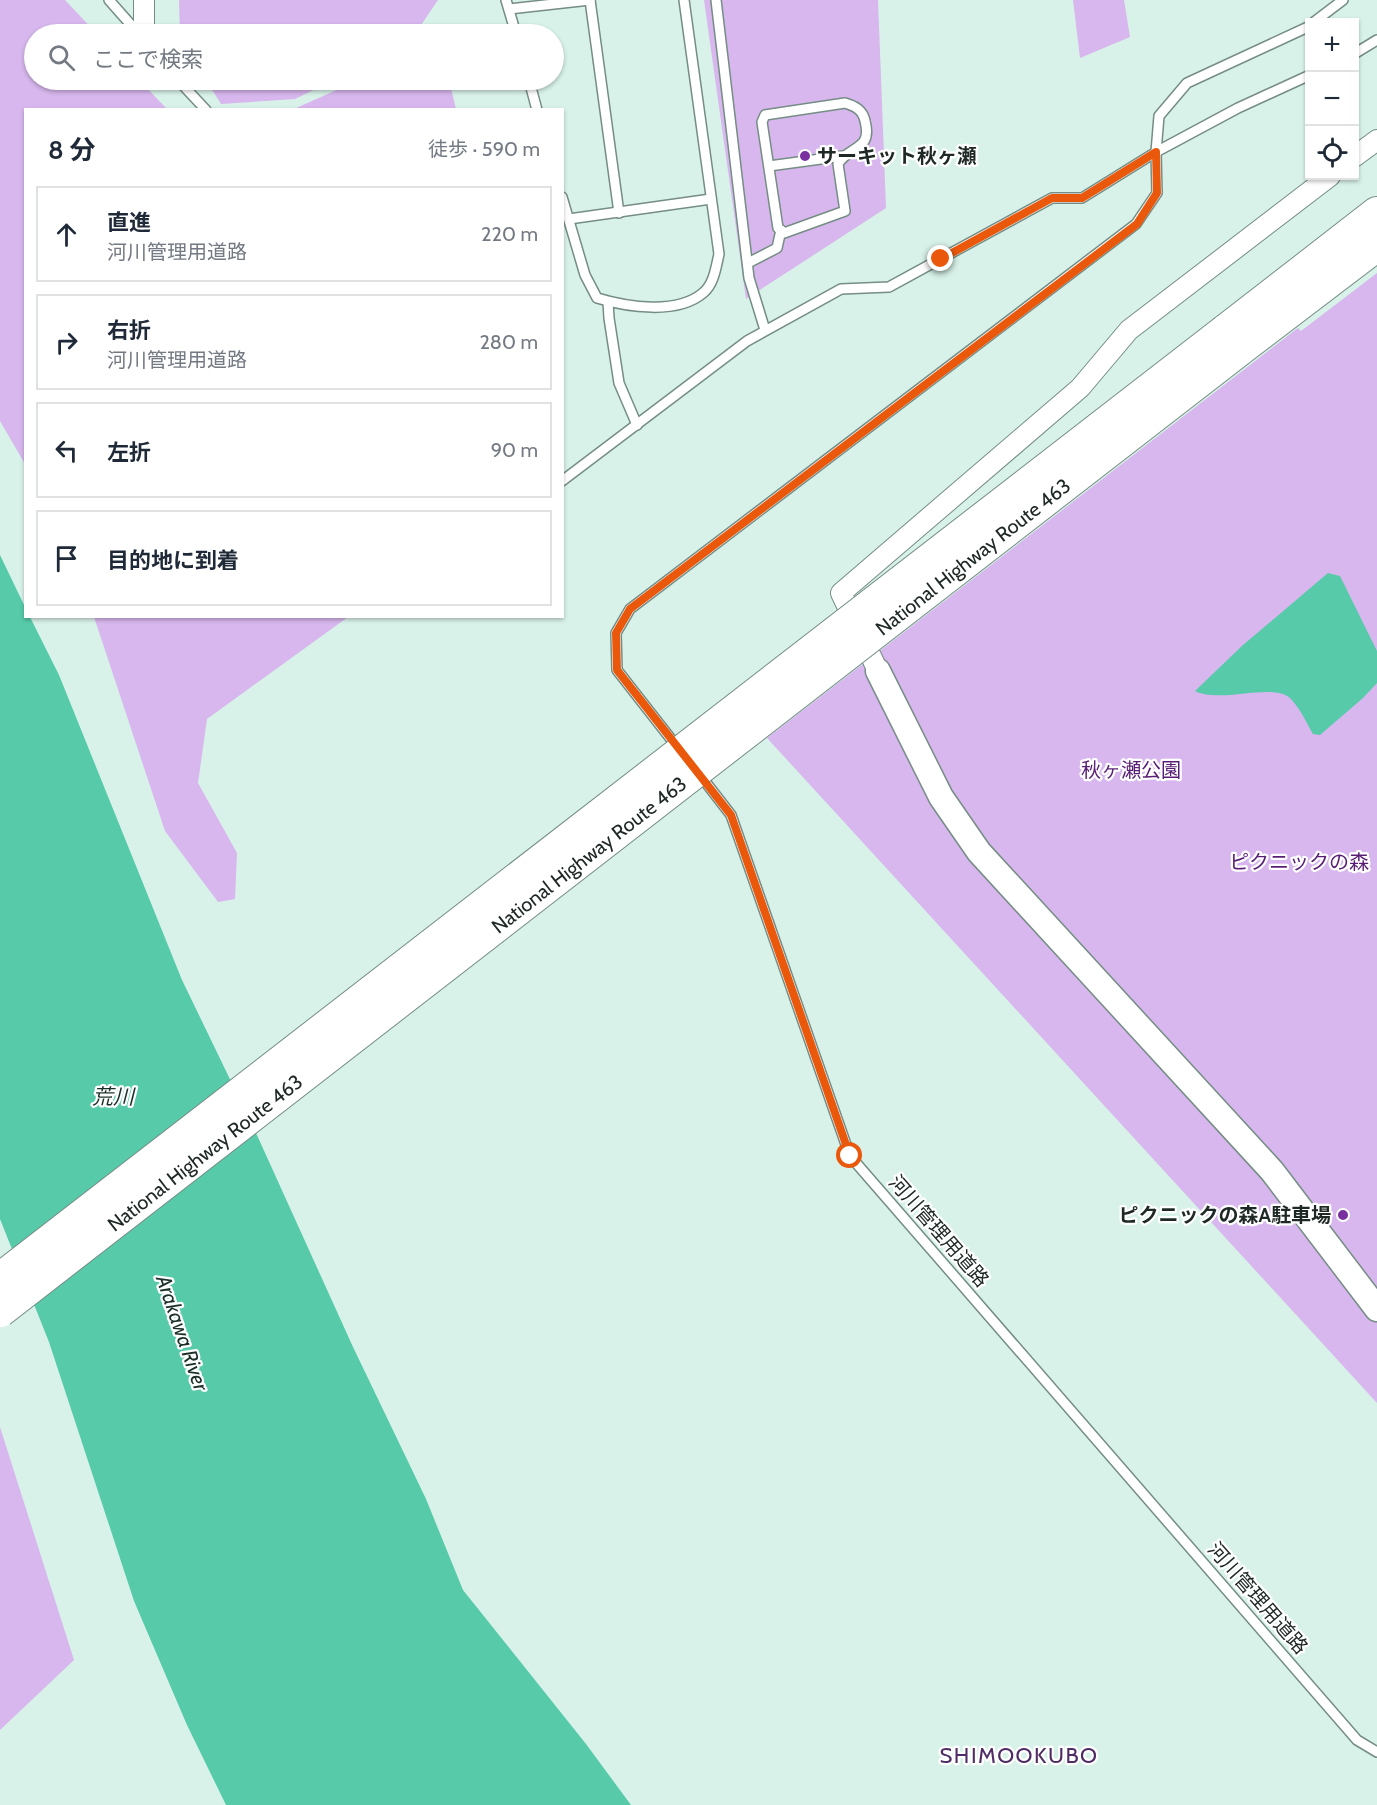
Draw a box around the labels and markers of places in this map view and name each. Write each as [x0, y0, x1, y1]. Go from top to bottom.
place label: サーキット秋ヶ瀬 [817, 144, 977, 168]
marker: サーキット秋ヶ瀬 [798, 149, 812, 163]
place label: ピクニックの森A駐車場 [1119, 1203, 1331, 1227]
marker: ピクニックの森A駐車場 [1336, 1208, 1350, 1222]

